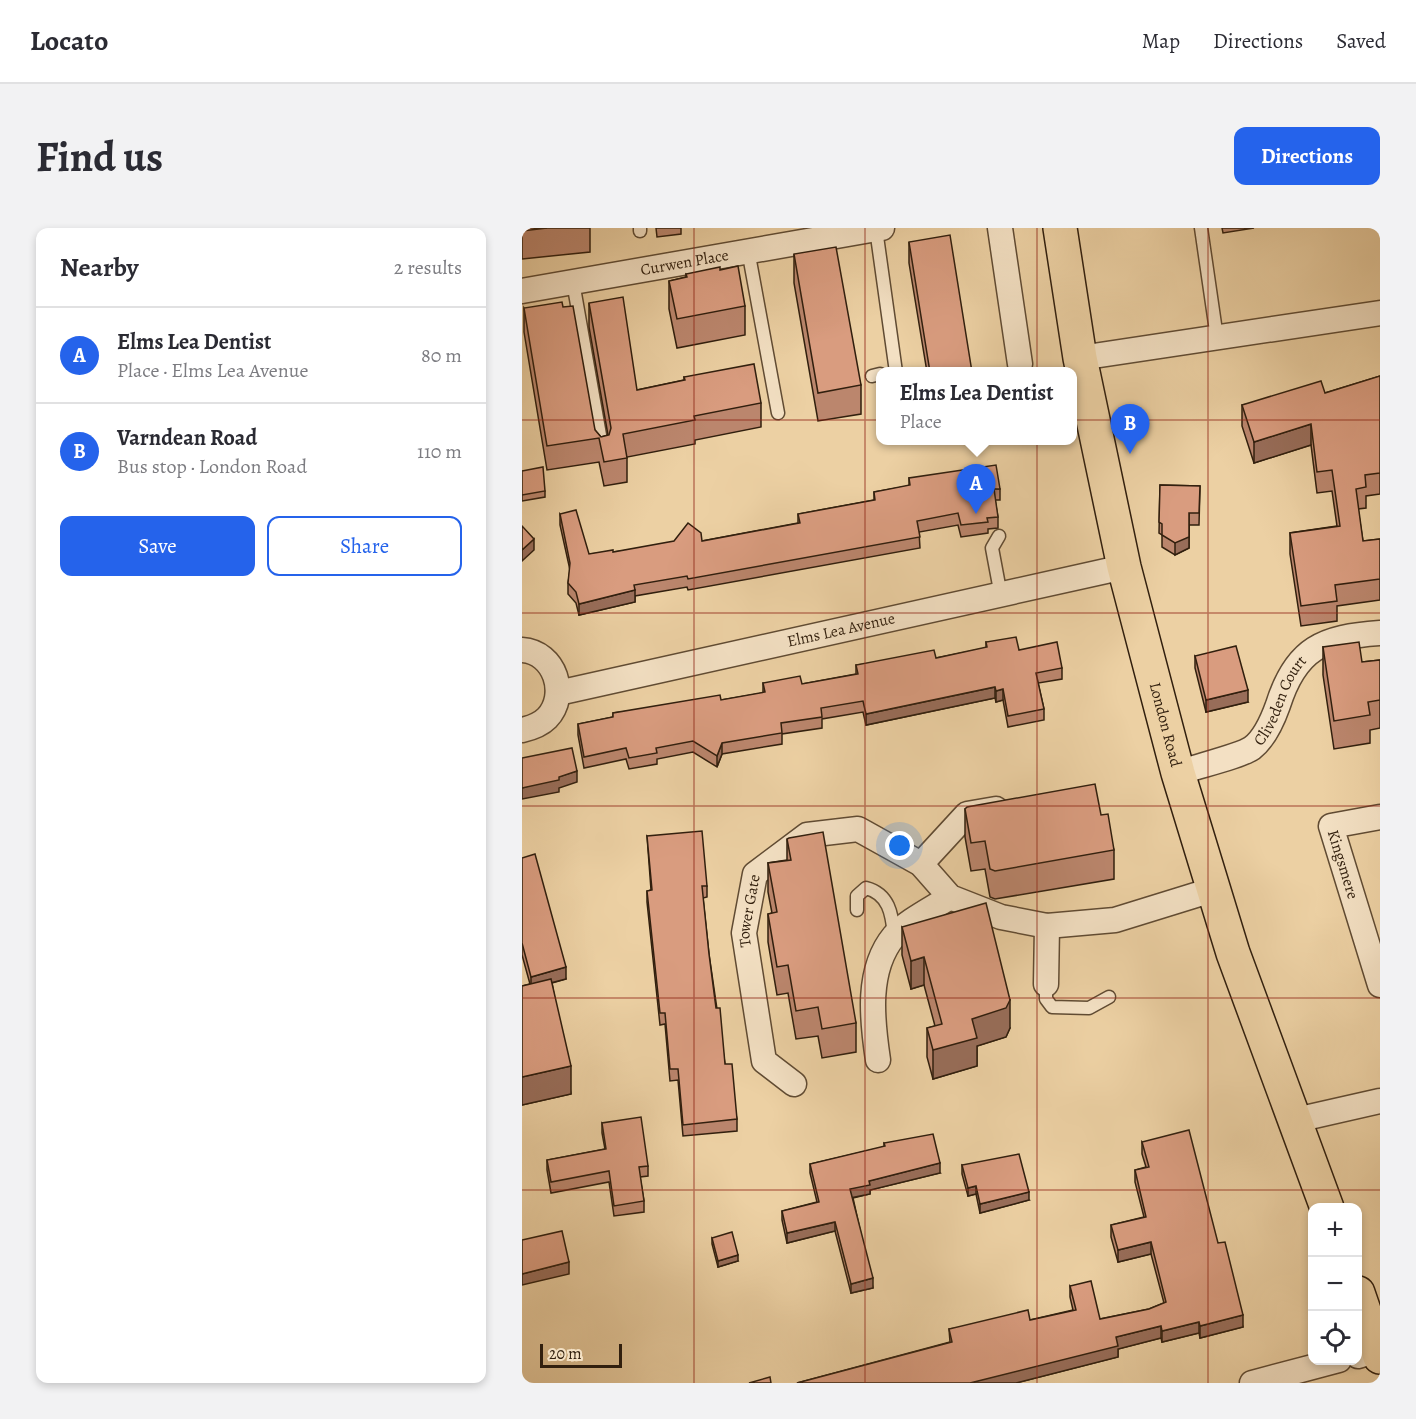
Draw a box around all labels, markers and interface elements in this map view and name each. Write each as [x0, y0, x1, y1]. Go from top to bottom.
text: Locato [30, 22, 108, 60]
text: Map [1142, 27, 1180, 55]
text: Directions [1213, 27, 1303, 55]
text: Saved [1336, 27, 1386, 55]
button: Directions [1234, 127, 1380, 185]
text: Find us [36, 128, 163, 185]
street label: Curwen Place [639, 244, 730, 281]
text: Nearby [60, 250, 139, 285]
text: 2 results [394, 254, 462, 281]
text: Elms Lea Dentist [117, 327, 271, 357]
text: A [73, 342, 86, 369]
text: 80 m [421, 342, 462, 369]
text: Place · Elms Lea Avenue [117, 357, 309, 384]
popup [876, 367, 1077, 445]
text: Elms Lea Dentist [899, 378, 1054, 408]
pin: B [1110, 404, 1150, 454]
text: Place [899, 408, 942, 435]
text: Varndean Road [117, 423, 257, 453]
text: B [73, 438, 86, 465]
text: 110 m [417, 438, 462, 465]
text: Bus stop · London Road [117, 453, 307, 480]
pin: A [956, 464, 996, 514]
button: Save [60, 516, 255, 576]
button: Share [267, 516, 462, 576]
street label: Elms Lea Avenue [785, 607, 897, 653]
street label: Cliveden Court [1249, 650, 1311, 750]
street label: London Road [1144, 680, 1187, 770]
street label: Kingsmere [1322, 827, 1364, 902]
your location [885, 831, 914, 860]
street label: Tower Gate [733, 873, 766, 949]
map controls [1308, 1203, 1362, 1365]
button: + [1308, 1203, 1362, 1257]
button: − [1308, 1257, 1362, 1311]
button: locate [1308, 1311, 1362, 1365]
scale bar [540, 1341, 622, 1368]
text: 20 m [549, 1343, 582, 1365]

